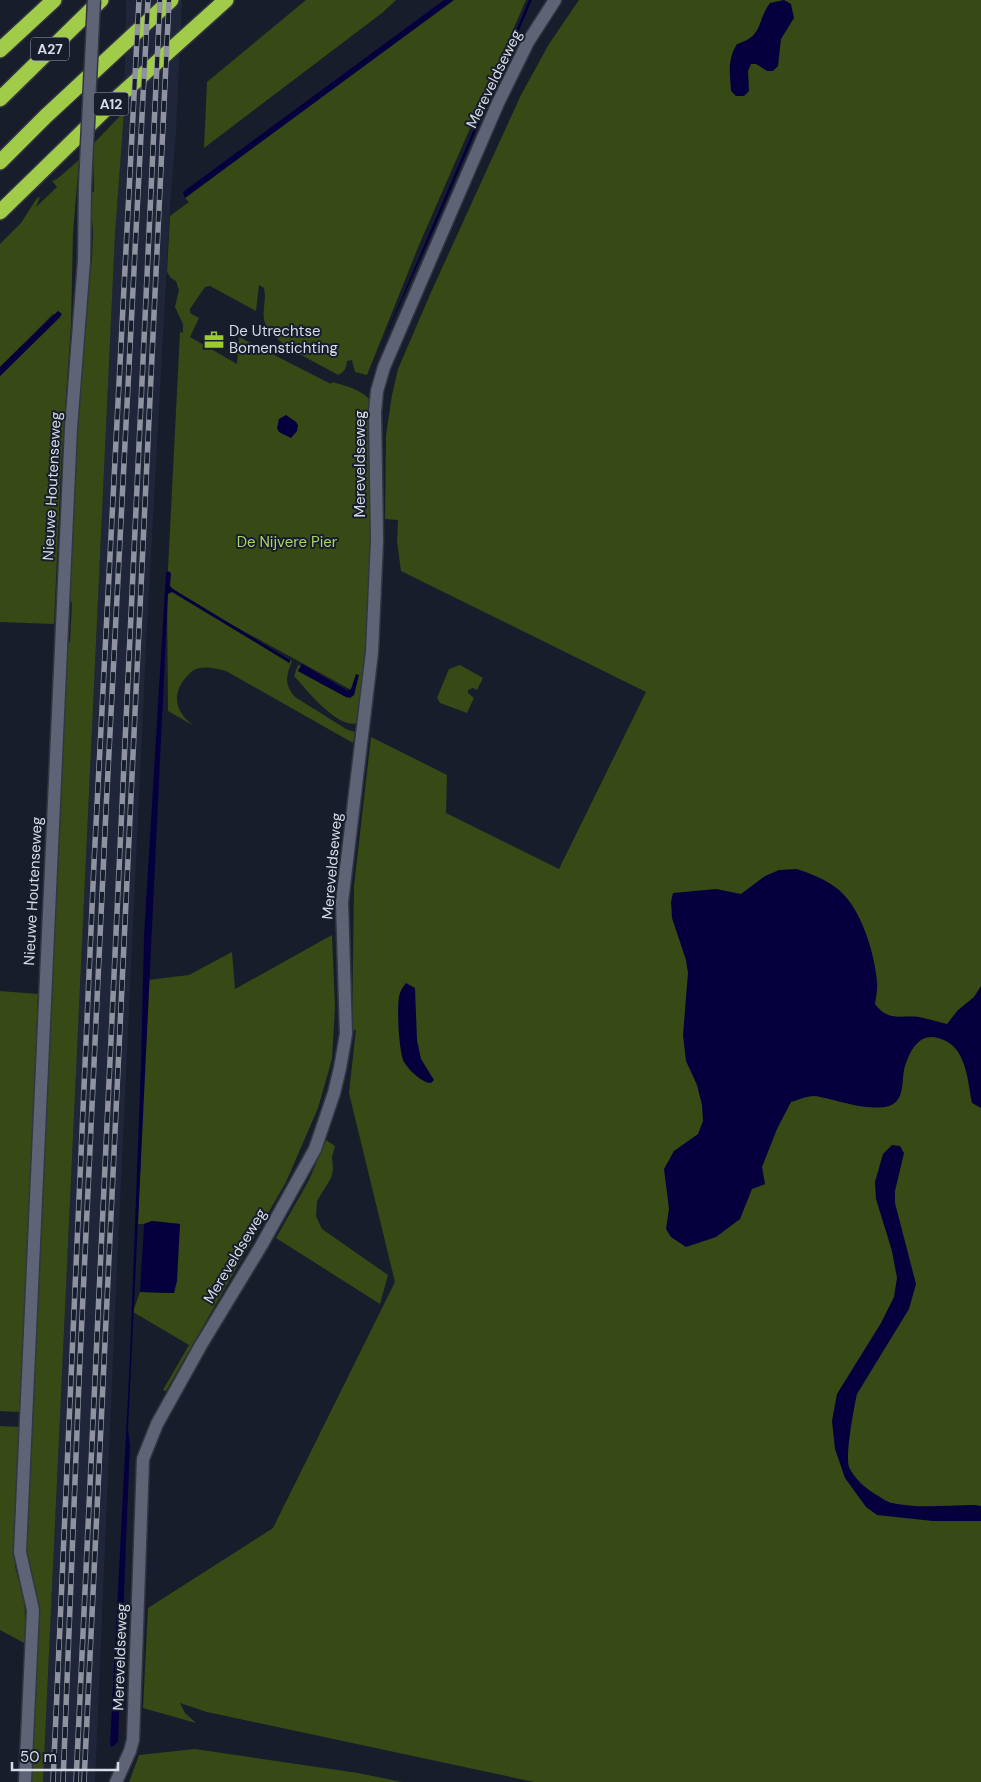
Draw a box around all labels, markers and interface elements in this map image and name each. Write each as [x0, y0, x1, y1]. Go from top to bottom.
street label: Mereveldseweg [462, 26, 526, 132]
road number: A27 [31, 38, 69, 61]
road number: A12 [94, 92, 128, 116]
place label: De Utrechtse Bomenstichting [229, 321, 338, 358]
office icon: De Utrechtse Bomenstichting [203, 329, 225, 351]
street label: Mereveldseweg [350, 410, 370, 518]
street label: Nieuwe Houtenseweg [38, 411, 66, 561]
park label: De Nijvere Pier [237, 532, 338, 552]
street label: Mereveldseweg [317, 812, 347, 920]
street label: Nieuwe Houtenseweg [19, 816, 47, 966]
street label: Mereveldseweg [199, 1205, 271, 1307]
street label: Mereveldseweg [108, 1603, 132, 1711]
scale bar [12, 1740, 119, 1772]
text: 50 m [20, 1747, 57, 1767]

